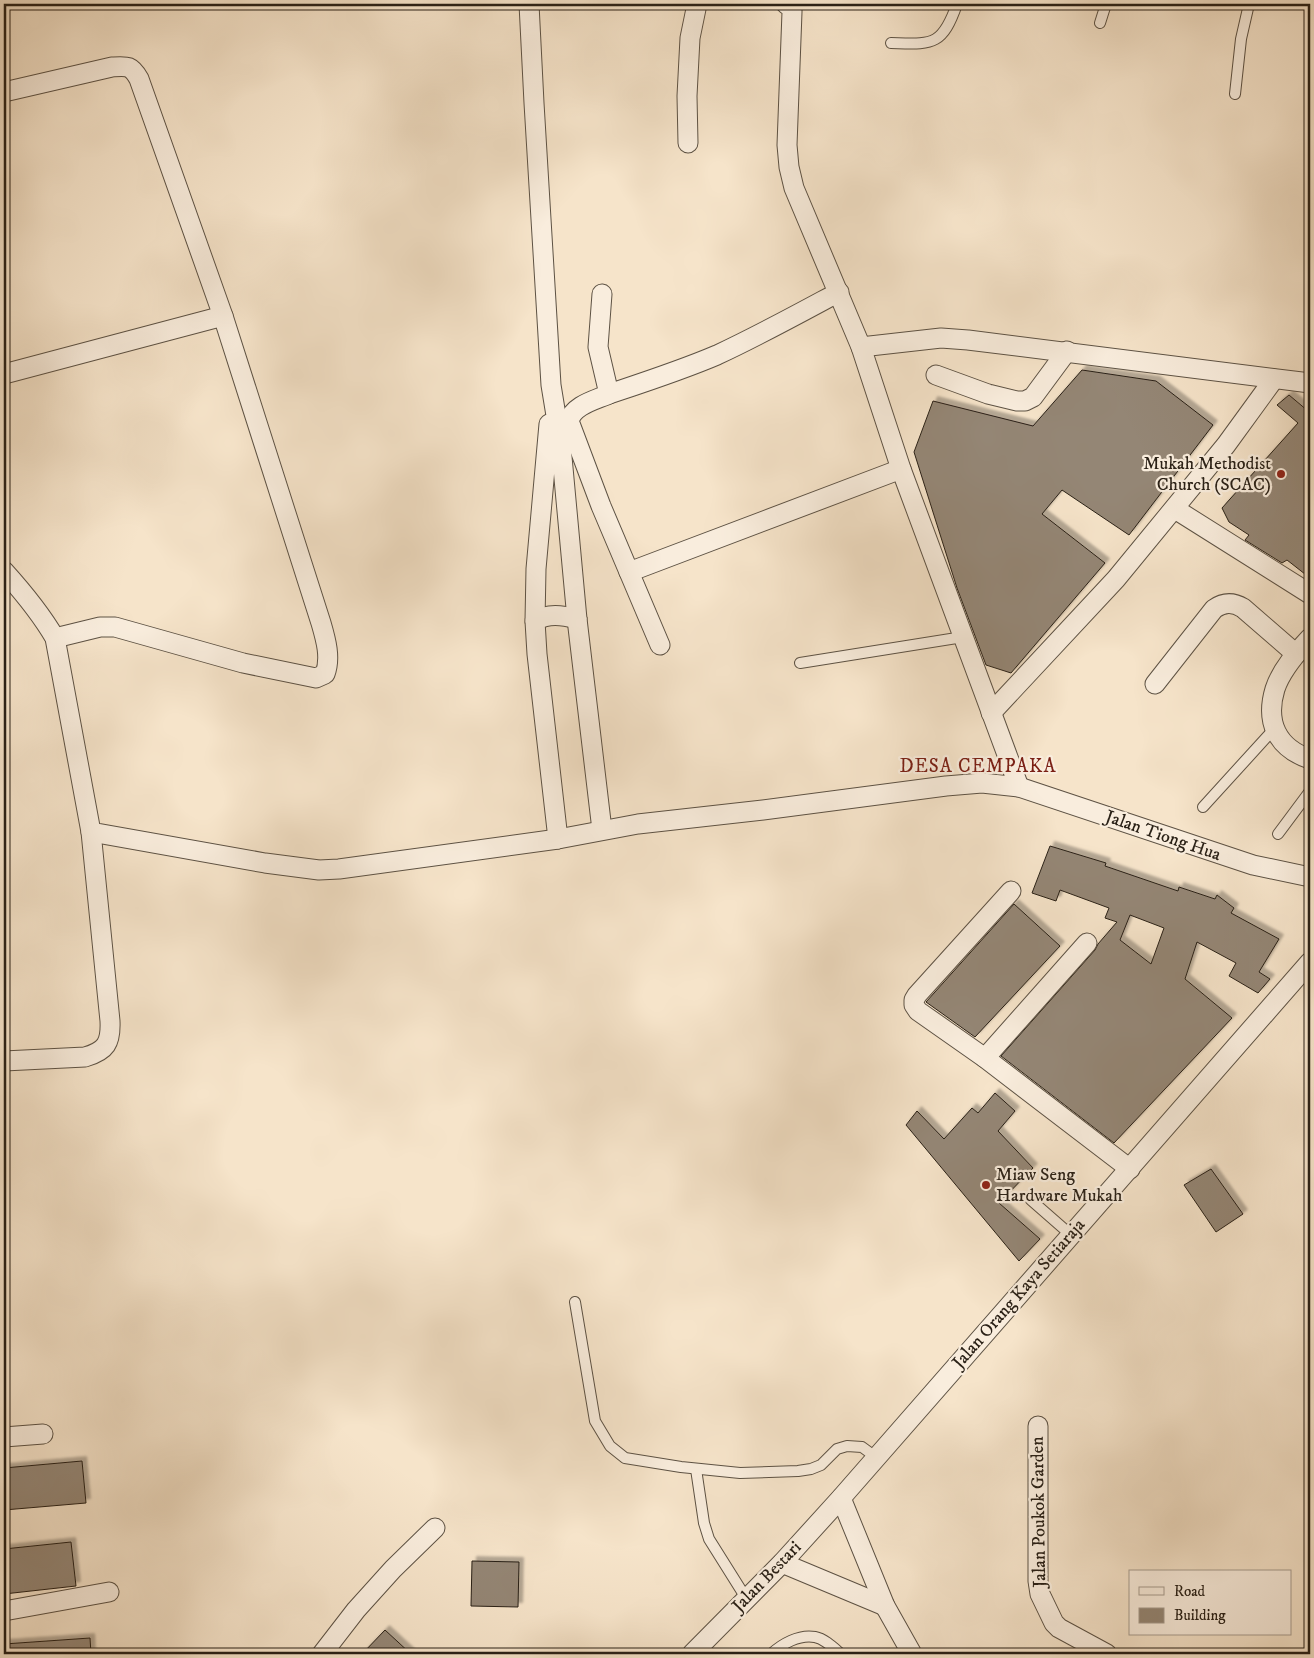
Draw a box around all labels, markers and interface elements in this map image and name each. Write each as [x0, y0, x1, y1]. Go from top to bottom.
place label: Mukah Methodist Church (SCAC) [1143, 453, 1271, 496]
marker: Mukah Methodist Church (SCAC) [1275, 468, 1287, 480]
district label: DESA CEMPAKA [899, 755, 1057, 778]
street label: Jalan Tiong Hua [1100, 805, 1224, 866]
place label: Miaw Seng Hardware Mukah [996, 1164, 1123, 1207]
marker: Miaw Seng Hardware Mukah [980, 1179, 992, 1191]
street label: Jalan Orang Kaya Setiaraja [947, 1214, 1090, 1375]
street label: Jalan Poukok Garden [1027, 1436, 1051, 1590]
street label: Jalan Bestari [726, 1537, 806, 1619]
legend [1129, 1570, 1292, 1636]
text: Road [1174, 1582, 1206, 1601]
text: Building [1174, 1606, 1226, 1625]

